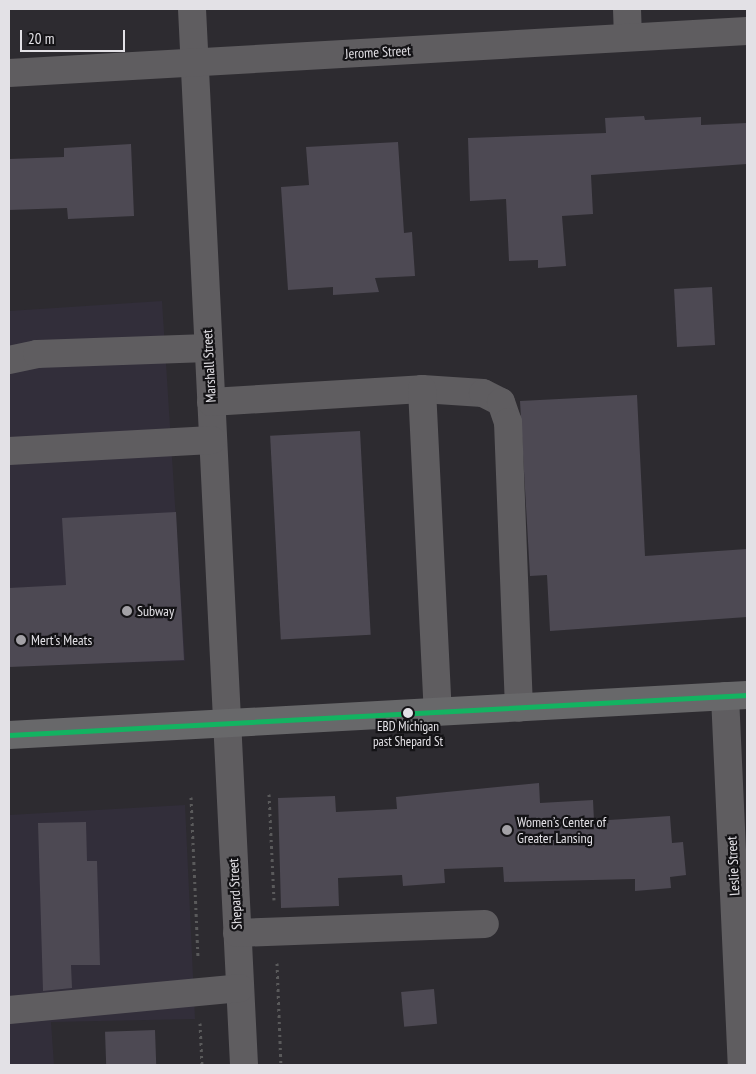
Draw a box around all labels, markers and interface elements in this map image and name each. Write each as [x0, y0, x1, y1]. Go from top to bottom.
scale bar [22, 20, 128, 52]
text: 20 m [28, 29, 54, 48]
street label: Jerome Street [345, 42, 411, 62]
street label: Marshall Street [199, 329, 219, 403]
place label: Subway [137, 603, 174, 619]
marker: Subway [121, 605, 133, 617]
place label: Mert's Meats [31, 632, 92, 648]
marker: Mert's Meats [15, 634, 27, 646]
marker: EBD Michigan past Shepard St [403, 708, 413, 718]
place label: EBD Michigan past Shepard St [373, 720, 443, 751]
place label: Women’s Center of Greater Lansing [517, 814, 606, 846]
marker: Women’s Center of Greater Lansing [501, 824, 513, 836]
street label: Leslie Street [723, 836, 743, 896]
street label: Shepard Street [225, 858, 245, 930]

